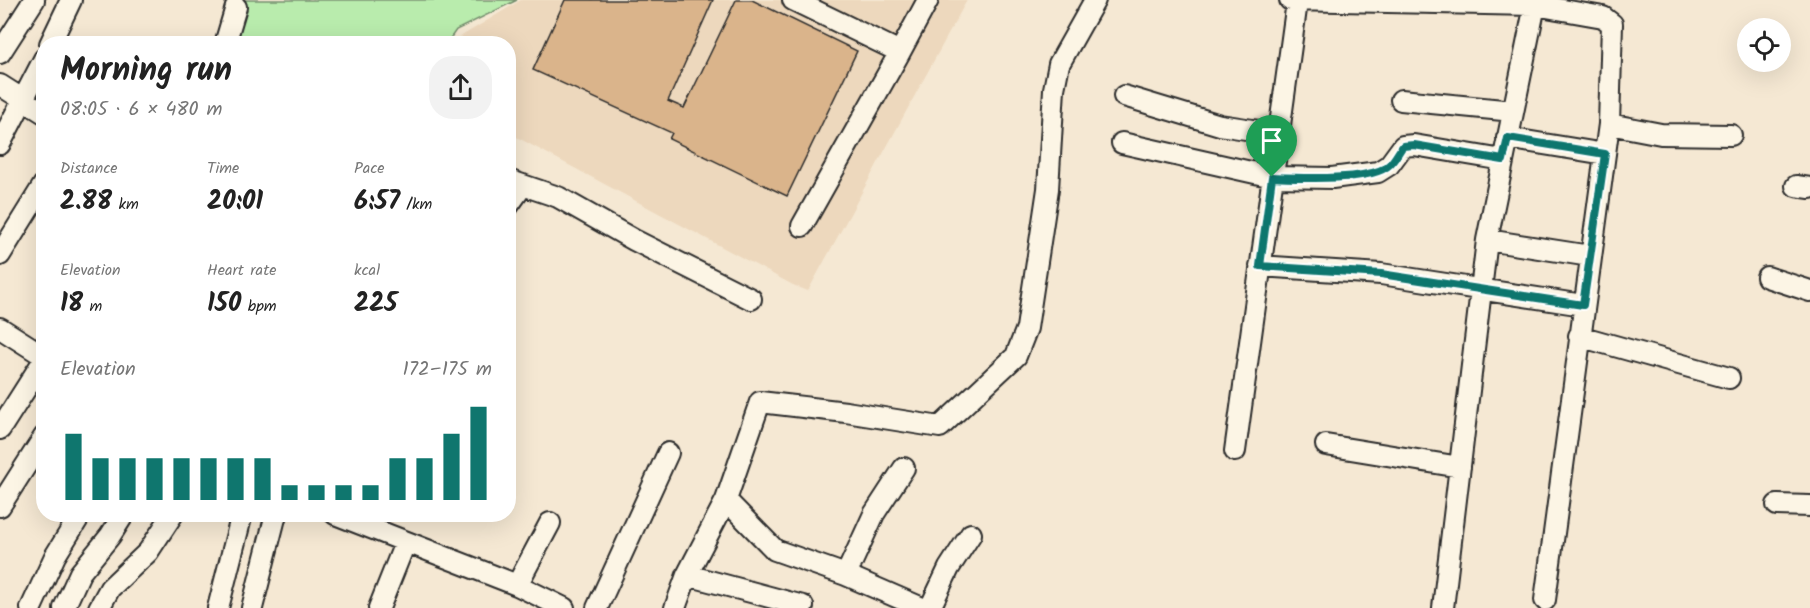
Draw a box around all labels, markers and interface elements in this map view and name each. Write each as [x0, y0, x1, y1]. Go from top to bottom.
map controls [1737, 18, 1791, 72]
button: locate [1737, 18, 1791, 72]
text: Morning run [60, 45, 232, 98]
button: share [429, 56, 492, 119]
text: 08:05 · 6 × 480 m [60, 94, 222, 126]
pin [1246, 115, 1297, 177]
icon: arrive [1255, 124, 1288, 157]
text: Distance [60, 156, 118, 181]
text: Time [207, 156, 239, 181]
text: Pace [354, 156, 385, 181]
text: 2.88 [60, 181, 112, 223]
text: 20:01 [207, 181, 263, 223]
text: 6:57 [354, 181, 400, 223]
text: km [112, 192, 139, 217]
text: /km [400, 192, 432, 217]
text: Elevation [60, 258, 121, 283]
text: Heart rate [207, 258, 277, 283]
text: kcal [354, 258, 380, 283]
text: 18 [60, 283, 83, 325]
text: 150 [207, 283, 241, 325]
text: 225 [354, 283, 397, 325]
text: m [83, 294, 102, 319]
text: bpm [241, 294, 277, 319]
text: Elevation [60, 354, 136, 386]
text: 172–175 m [403, 354, 492, 386]

